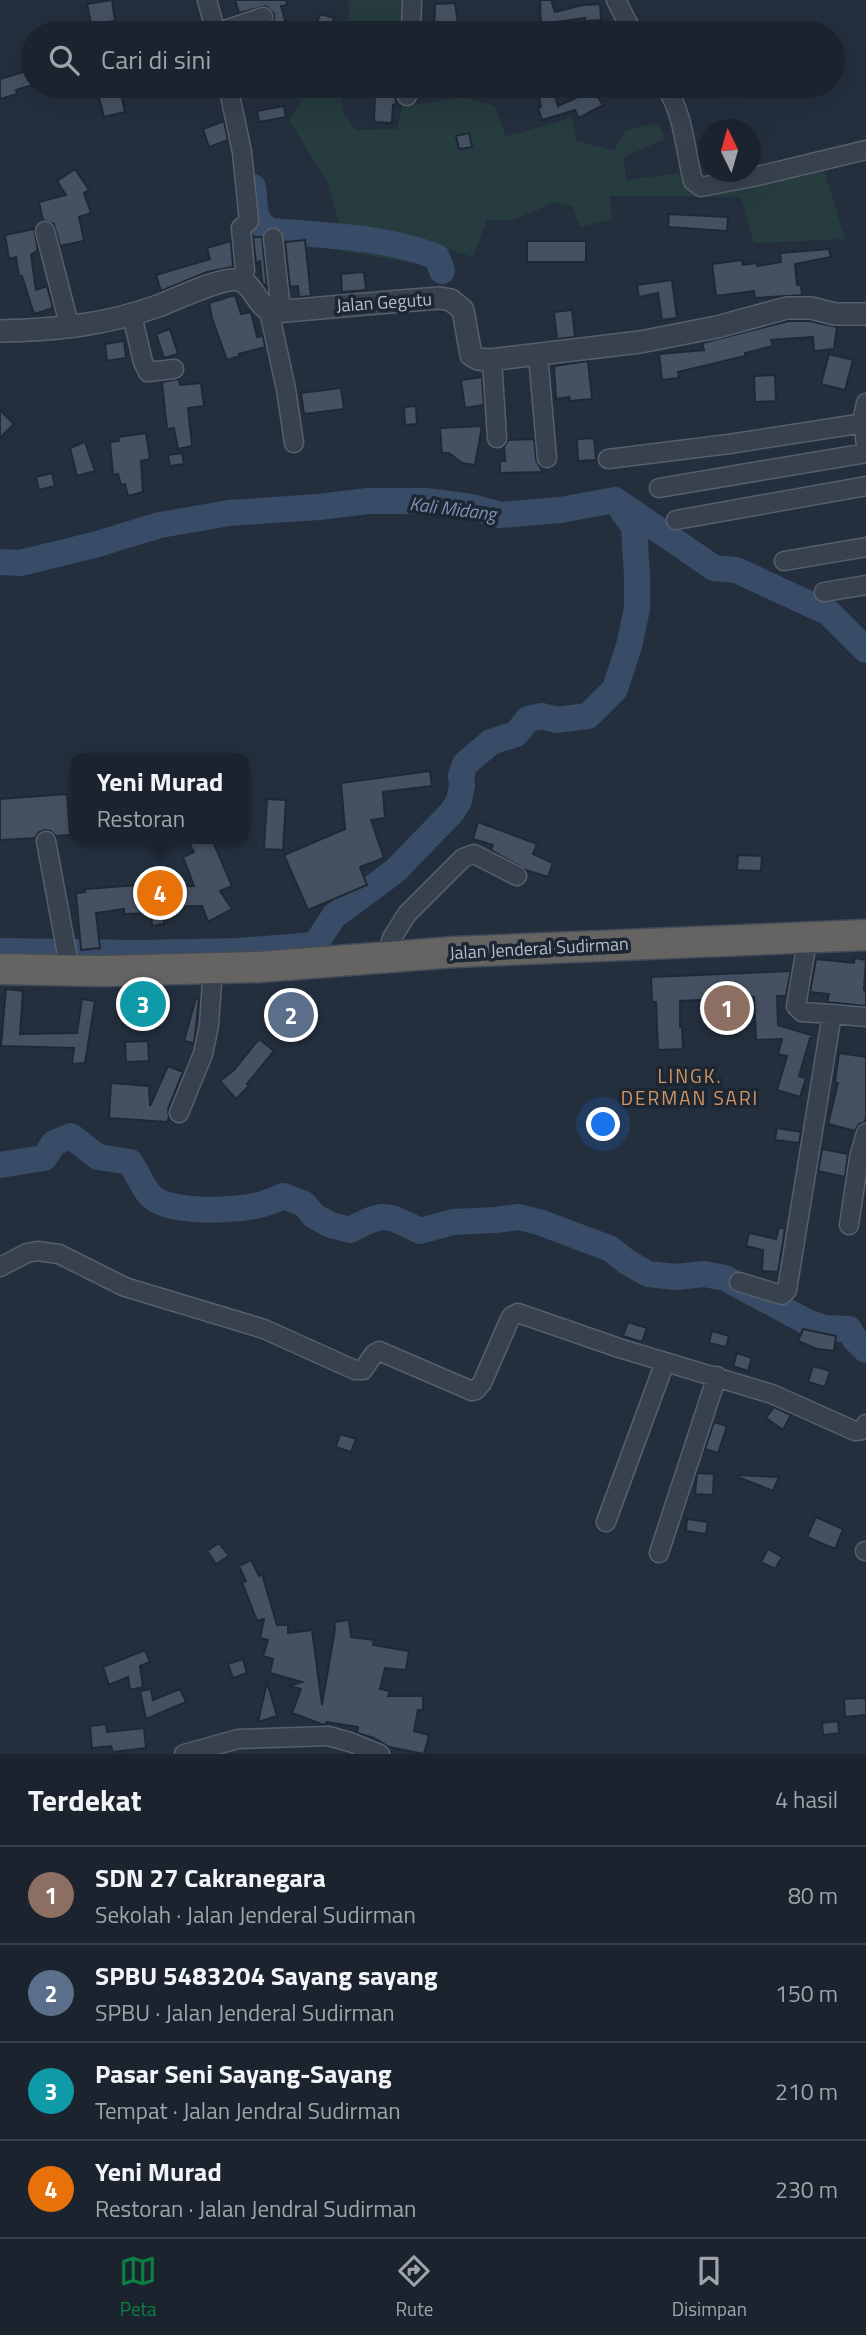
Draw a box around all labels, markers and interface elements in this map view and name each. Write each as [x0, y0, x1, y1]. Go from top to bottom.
search box [21, 21, 845, 98]
text: Cari di sini [101, 40, 211, 79]
icon: search [45, 41, 83, 79]
north arrow [698, 119, 761, 182]
street label: Jalan Gegutu [335, 285, 433, 319]
water label: Kali Midang [408, 488, 500, 528]
popup [71, 753, 249, 844]
text: Yeni Murad [97, 762, 223, 801]
text: Restoran [97, 801, 185, 836]
pin: 4 [137, 867, 183, 919]
street label: Jalan Jenderal Sudirman [449, 930, 629, 966]
pin: 3 [120, 978, 166, 1030]
pin: 1 [704, 982, 750, 1034]
pin: 2 [268, 989, 314, 1041]
district label: LINGK. DERMAN SARI [621, 1061, 759, 1112]
your location [586, 1107, 620, 1141]
text: Terdekat [28, 1777, 142, 1823]
text: 4 hasil [775, 1782, 838, 1817]
text: SDN 27 Cakranegara [95, 1858, 326, 1897]
text: 1 [45, 1878, 57, 1913]
text: 80 m [788, 1878, 838, 1913]
text: Sekolah · Jalan Jenderal Sudirman [95, 1897, 416, 1932]
text: SPBU 5483204 Sayang sayang [95, 1956, 438, 1995]
text: 2 [45, 1976, 57, 2011]
text: 150 m [775, 1976, 838, 2011]
text: SPBU · Jalan Jenderal Sudirman [95, 1995, 395, 2030]
text: Pasar Seni Sayang-Sayang [95, 2054, 392, 2093]
text: 3 [45, 2074, 57, 2109]
text: 210 m [775, 2074, 838, 2109]
text: Tempat · Jalan Jendral Sudirman [95, 2093, 401, 2128]
text: Yeni Murad [95, 2152, 222, 2191]
text: 4 [45, 2172, 57, 2207]
text: 230 m [775, 2172, 838, 2207]
text: Restoran · Jalan Jendral Sudirman [95, 2191, 416, 2226]
tab: Peta [119, 2252, 157, 2323]
tab: Rute [395, 2252, 433, 2323]
tab: Disimpan [672, 2252, 747, 2323]

